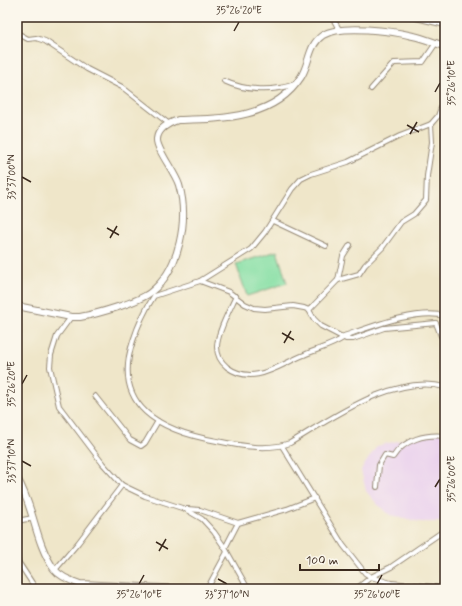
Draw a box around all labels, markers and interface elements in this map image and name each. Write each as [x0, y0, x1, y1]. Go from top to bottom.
text: 35°26'20"E [216, 4, 262, 18]
text: 35°26'10"E [445, 60, 459, 106]
text: 33°37'00"N [5, 154, 19, 200]
text: 35°26'20"E [5, 361, 19, 407]
text: 33°37'10"N [5, 439, 19, 483]
text: 35°26'00"E [445, 456, 459, 502]
scale bar [300, 546, 379, 572]
text: 100 m [306, 553, 338, 569]
text: 35°26'10"E [116, 588, 162, 602]
text: 33°37'10"N [205, 588, 249, 602]
text: 35°26'00"E [354, 588, 400, 602]

